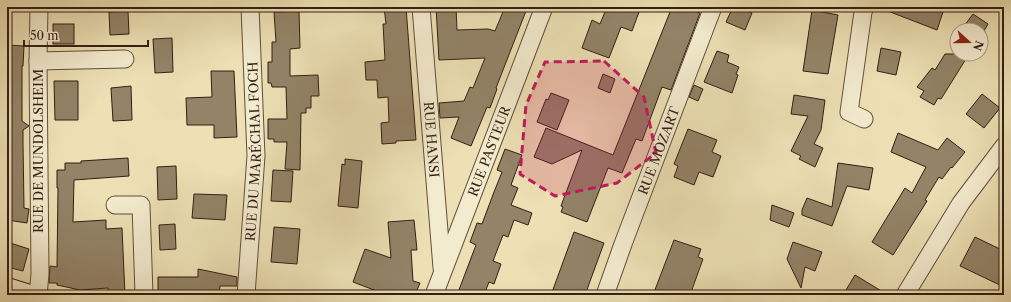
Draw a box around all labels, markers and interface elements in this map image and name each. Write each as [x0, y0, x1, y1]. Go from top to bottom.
scale bar [24, 22, 148, 48]
north arrow [949, 22, 989, 62]
text: 50 m [30, 28, 59, 43]
text: N [970, 39, 987, 53]
street label: RUE DU MARÉCHAL FOCH [242, 61, 264, 242]
street label: RUE DE MUNDOLSHEIM [30, 69, 46, 233]
street label: RUE HANSI [421, 101, 443, 178]
street label: RUE PASTEUR [464, 102, 514, 199]
street label: RUE MOZART [634, 104, 683, 197]

